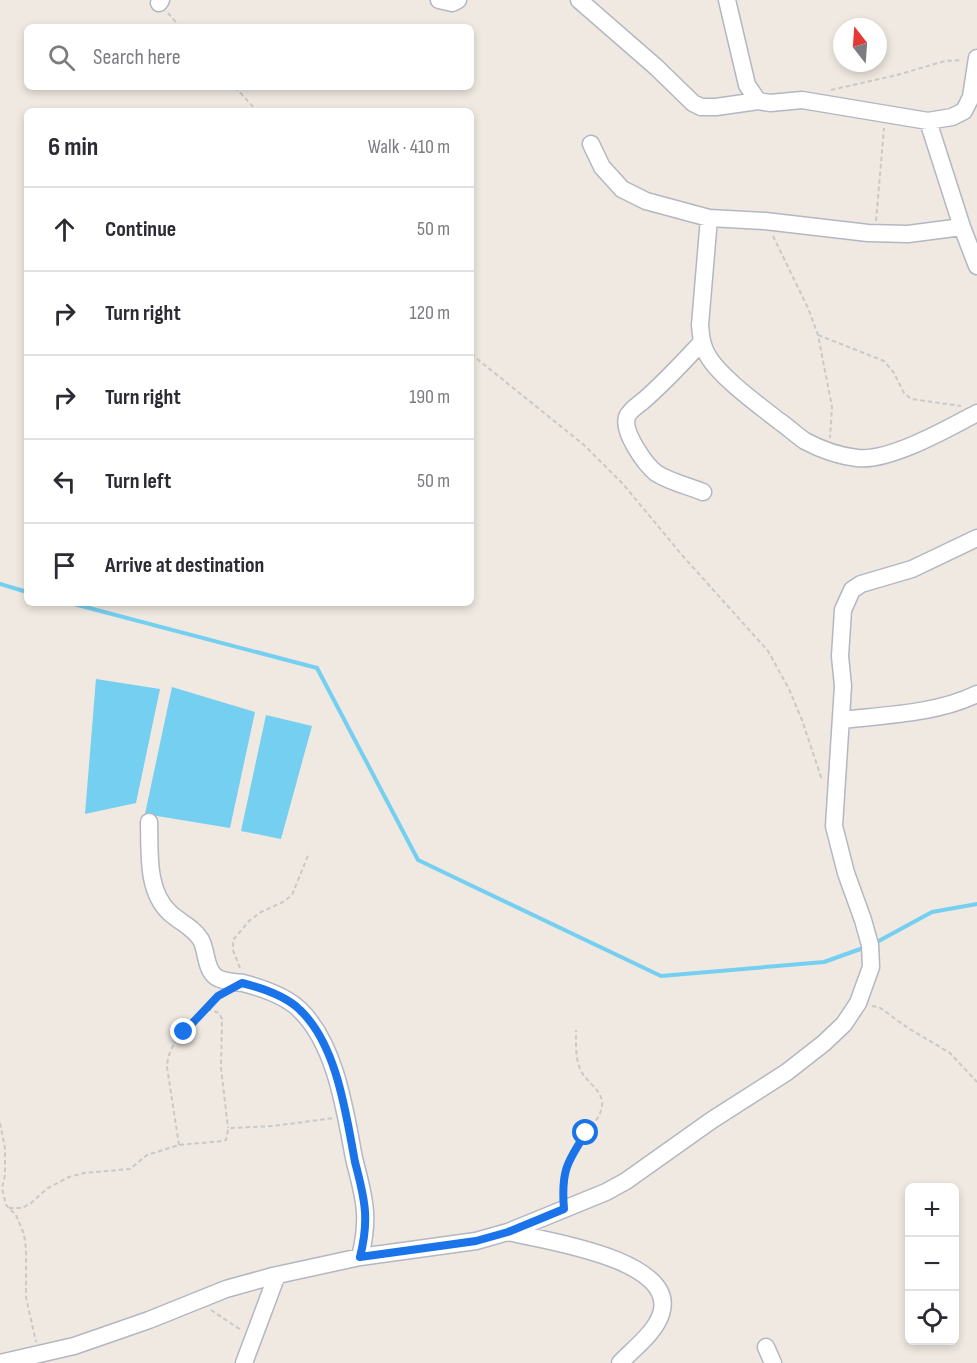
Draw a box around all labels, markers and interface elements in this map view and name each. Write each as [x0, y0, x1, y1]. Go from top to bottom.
north arrow [833, 18, 887, 72]
search box [24, 24, 474, 90]
icon: search [45, 41, 78, 74]
text: Search here [93, 44, 180, 71]
text: 6 min [48, 132, 98, 163]
text: Walk · 410 m [368, 135, 450, 159]
icon: ahead [48, 213, 81, 246]
text: Continue [105, 216, 176, 243]
text: 50 m [417, 217, 450, 241]
icon: right [48, 297, 81, 330]
text: Turn right [105, 300, 181, 327]
text: 120 m [410, 301, 450, 325]
icon: right [48, 381, 81, 414]
text: Turn right [105, 384, 181, 411]
text: 190 m [409, 385, 450, 409]
icon: left [48, 465, 81, 498]
text: Turn left [105, 468, 171, 495]
text: 50 m [417, 469, 450, 493]
icon: arrive [48, 549, 81, 582]
text: Arrive at destination [105, 552, 264, 579]
route end [170, 1018, 196, 1044]
route start [572, 1119, 598, 1145]
map controls [905, 1183, 959, 1345]
button: + [905, 1183, 959, 1237]
button: − [905, 1237, 959, 1291]
button: locate [905, 1291, 959, 1345]

